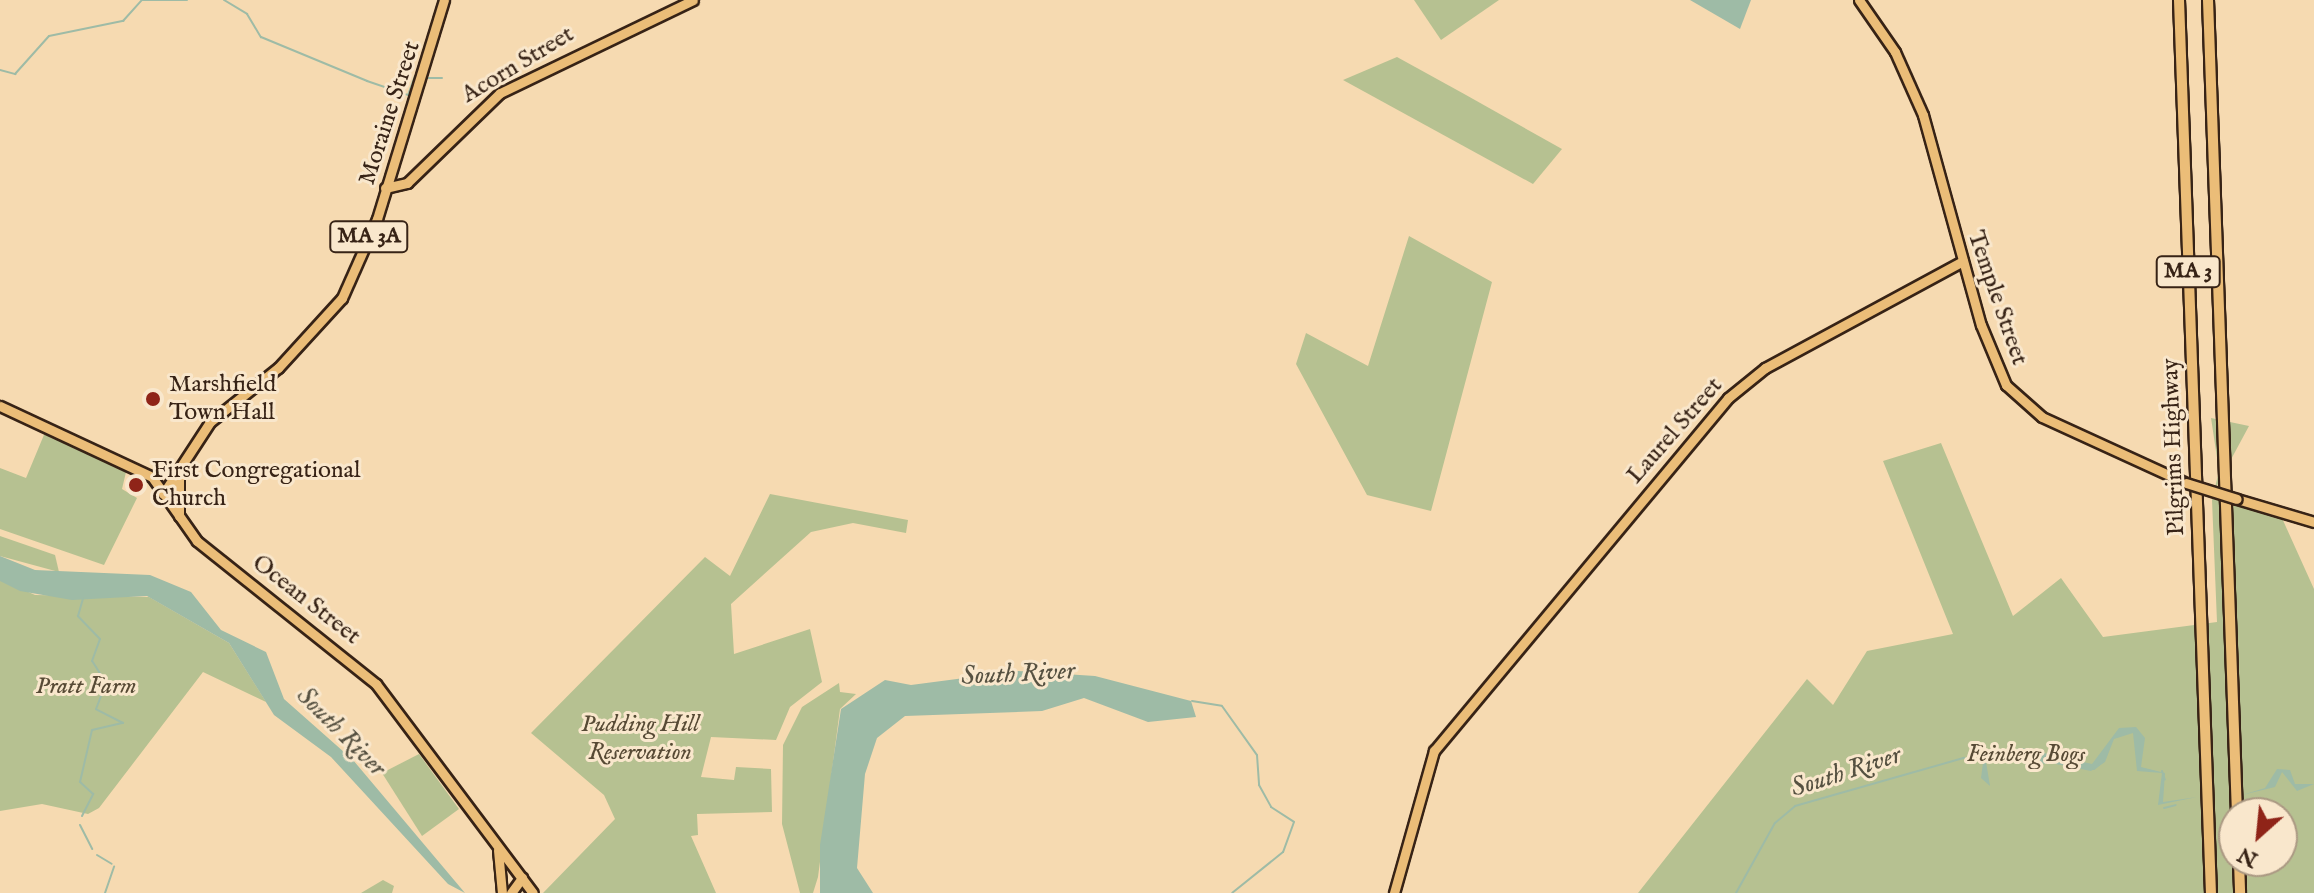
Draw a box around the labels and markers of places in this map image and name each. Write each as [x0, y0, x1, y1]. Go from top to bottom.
place label: Marshfield Town Hall [169, 371, 276, 427]
marker: Marshfield Town Hall [144, 390, 162, 408]
place label: First Congregational Church [152, 457, 361, 513]
marker: First Congregational Church [127, 476, 145, 494]

